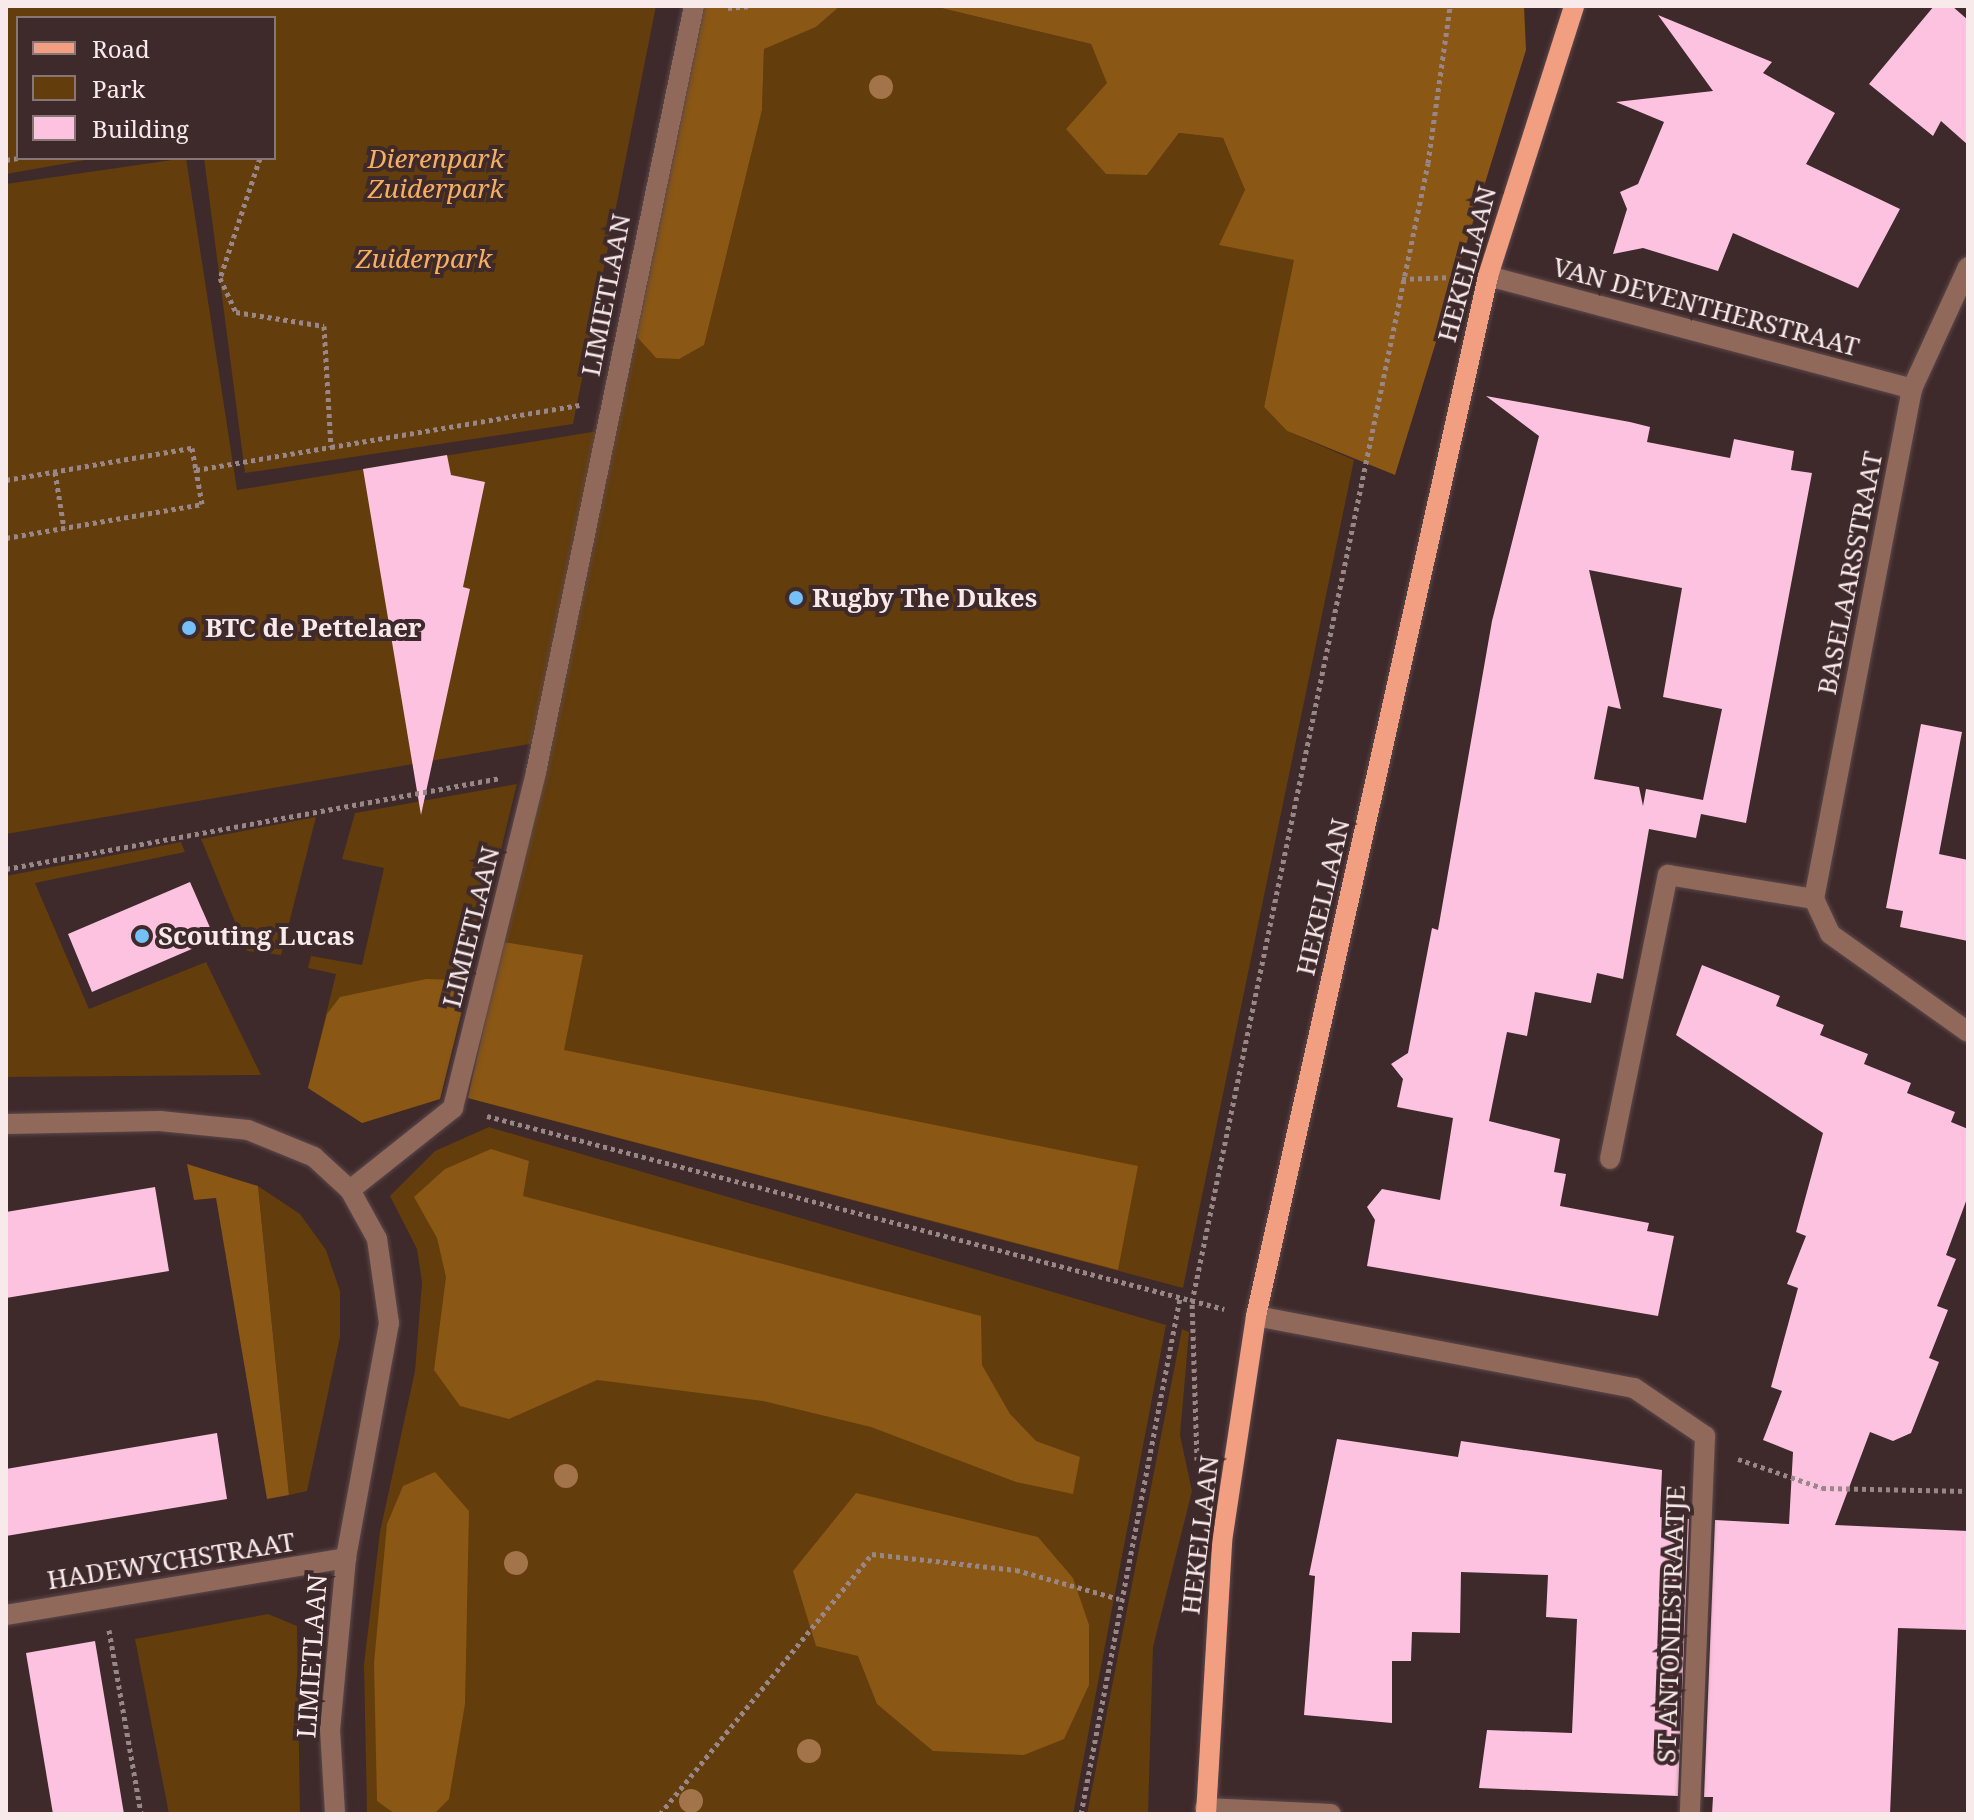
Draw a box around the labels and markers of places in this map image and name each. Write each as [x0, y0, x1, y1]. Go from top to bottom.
place label: Rugby The Dukes [812, 582, 1037, 614]
marker: Rugby The Dukes [787, 589, 805, 607]
place label: BTC de Pettelaer [205, 612, 422, 644]
marker: BTC de Pettelaer [180, 619, 198, 637]
place label: Scouting Lucas [158, 920, 355, 952]
marker: Scouting Lucas [133, 927, 151, 945]

